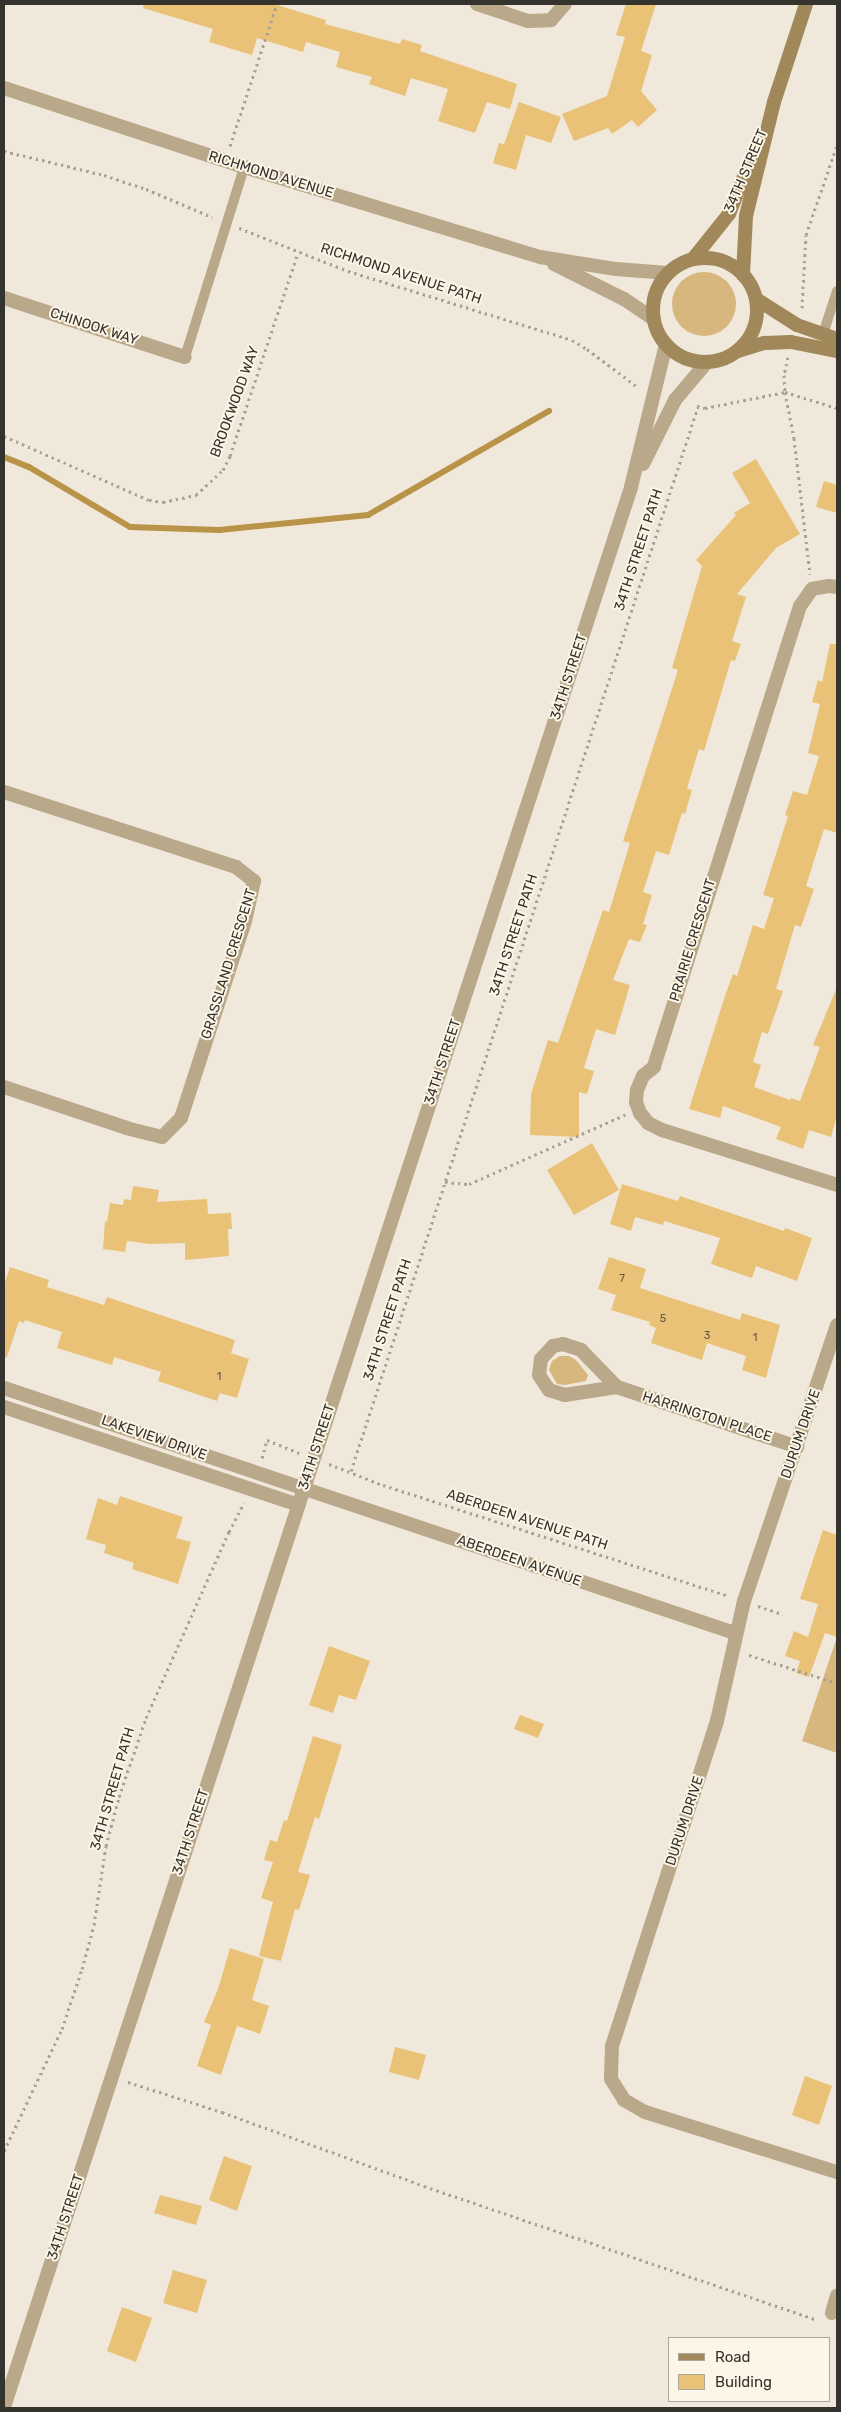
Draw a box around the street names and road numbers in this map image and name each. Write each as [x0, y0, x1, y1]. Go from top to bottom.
street label: 34TH STREET [721, 127, 771, 215]
street label: RICHMOND AVENUE [206, 148, 336, 202]
street label: RICHMOND AVENUE PATH [318, 240, 484, 308]
street label: CHINOOK WAY [48, 305, 140, 349]
street label: BROOKWOOD WAY [207, 344, 263, 460]
street label: 34TH STREET PATH [611, 487, 667, 613]
street label: 34TH STREET [547, 632, 591, 722]
street label: 34TH STREET PATH [486, 872, 542, 998]
street label: PRAIRIE CRESCENT [666, 877, 720, 1003]
street label: GRASSLAND CRESCENT [198, 887, 260, 1041]
street label: 34TH STREET [421, 1017, 465, 1107]
street label: 34TH STREET PATH [360, 1257, 416, 1383]
street label: DURUM DRIVE [778, 1387, 824, 1481]
street label: HARRINGTON PLACE [640, 1388, 774, 1446]
street label: 34TH STREET [295, 1402, 339, 1492]
street label: LAKEVIEW DRIVE [99, 1412, 209, 1464]
street label: ABERDEEN AVENUE PATH [444, 1486, 610, 1554]
street label: ABERDEEN AVENUE [455, 1532, 583, 1590]
street label: 34TH STREET PATH [87, 1725, 139, 1853]
street label: DURUM DRIVE [663, 1774, 707, 1868]
street label: 34TH STREET [169, 1787, 213, 1877]
street label: 34TH STREET [44, 2172, 88, 2262]

